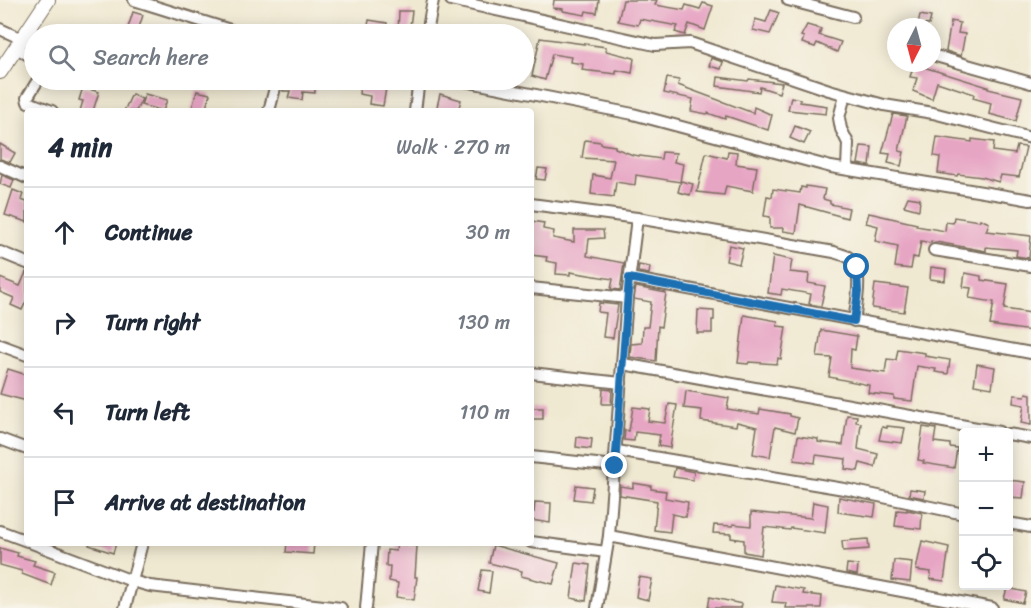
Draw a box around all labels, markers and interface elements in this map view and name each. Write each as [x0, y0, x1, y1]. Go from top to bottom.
north arrow [887, 18, 941, 72]
search box [24, 24, 534, 90]
text: Search here [93, 38, 209, 77]
icon: search [45, 41, 78, 74]
text: 4 min [48, 124, 112, 170]
text: Walk · 270 m [396, 130, 510, 165]
text: Continue [105, 213, 193, 252]
text: 30 m [466, 215, 510, 250]
icon: ahead [48, 216, 81, 249]
route start [843, 253, 869, 279]
text: Turn right [105, 303, 200, 342]
text: 130 m [457, 305, 510, 340]
icon: right [48, 306, 81, 339]
text: Turn left [105, 393, 190, 432]
text: 110 m [460, 395, 510, 430]
icon: left [48, 396, 81, 429]
map controls [959, 428, 1013, 590]
button: + [959, 428, 1013, 482]
route end [601, 452, 627, 478]
button: − [959, 482, 1013, 536]
text: Arrive at destination [105, 483, 306, 522]
icon: arrive [48, 486, 81, 519]
button: locate [959, 536, 1013, 590]

